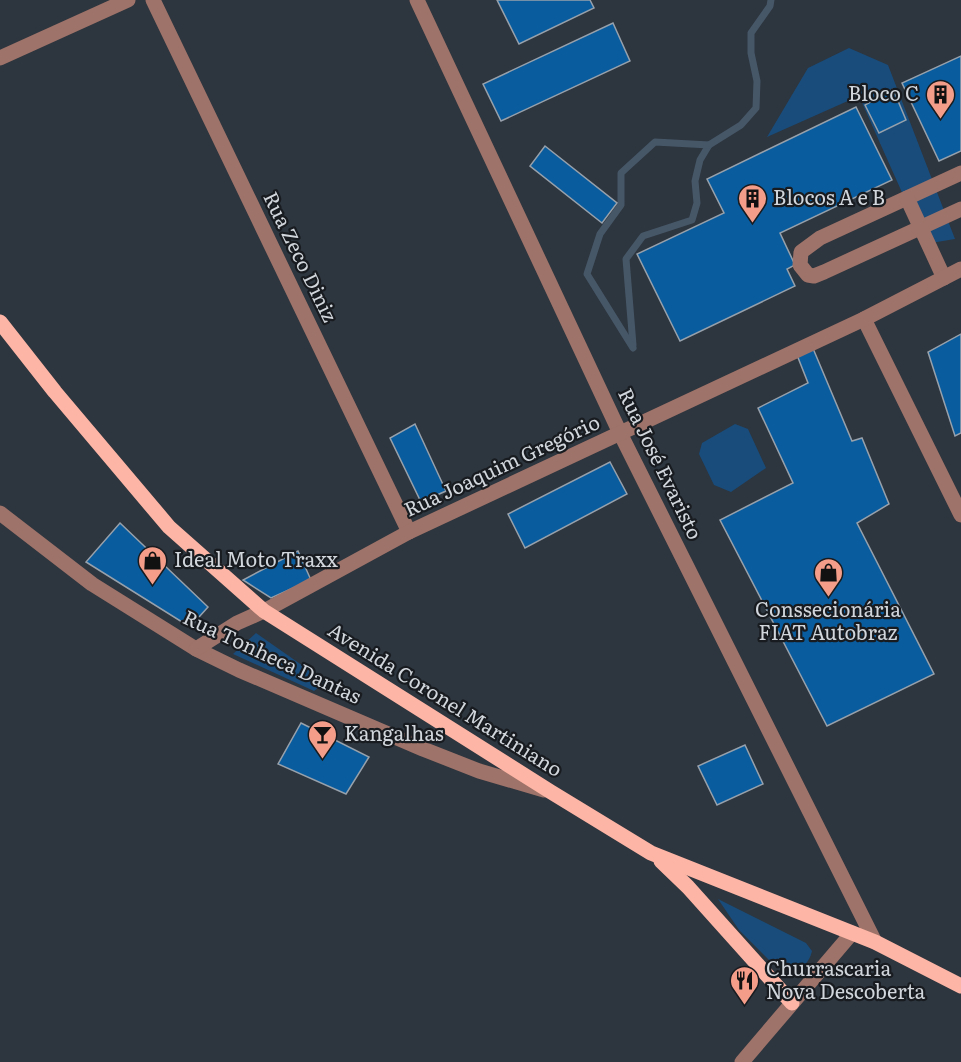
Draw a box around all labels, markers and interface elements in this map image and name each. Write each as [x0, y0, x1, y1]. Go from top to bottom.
place label: Bloco C [848, 77, 919, 107]
building icon: Bloco C [924, 78, 956, 120]
place label: Blocos A e B [773, 181, 885, 211]
building icon: Blocos A e B [736, 182, 768, 224]
street label: Rua Zeco Diniz [257, 186, 346, 327]
street label: Rua José Evaristo [612, 382, 712, 544]
street label: Rua Joaquim Gregório [398, 406, 604, 523]
place label: Ideal Moto Traxx [174, 543, 338, 573]
shop icon: Ideal Moto Traxx [137, 544, 169, 586]
shop icon: Conssecionária FIAT Autobraz [812, 556, 844, 598]
place label: Conssecionária FIAT Autobraz [755, 593, 901, 646]
street label: Rua Tonheca Dantas [179, 601, 367, 710]
street label: Avenida Coronel Martiniano [323, 614, 569, 783]
place label: Kangalhas [344, 717, 444, 747]
bar icon: Kangalhas [307, 718, 339, 760]
place label: Churrascaria Nova Descoberta [766, 952, 926, 1005]
restaurant icon: Churrascaria Nova Descoberta [729, 964, 761, 1006]

